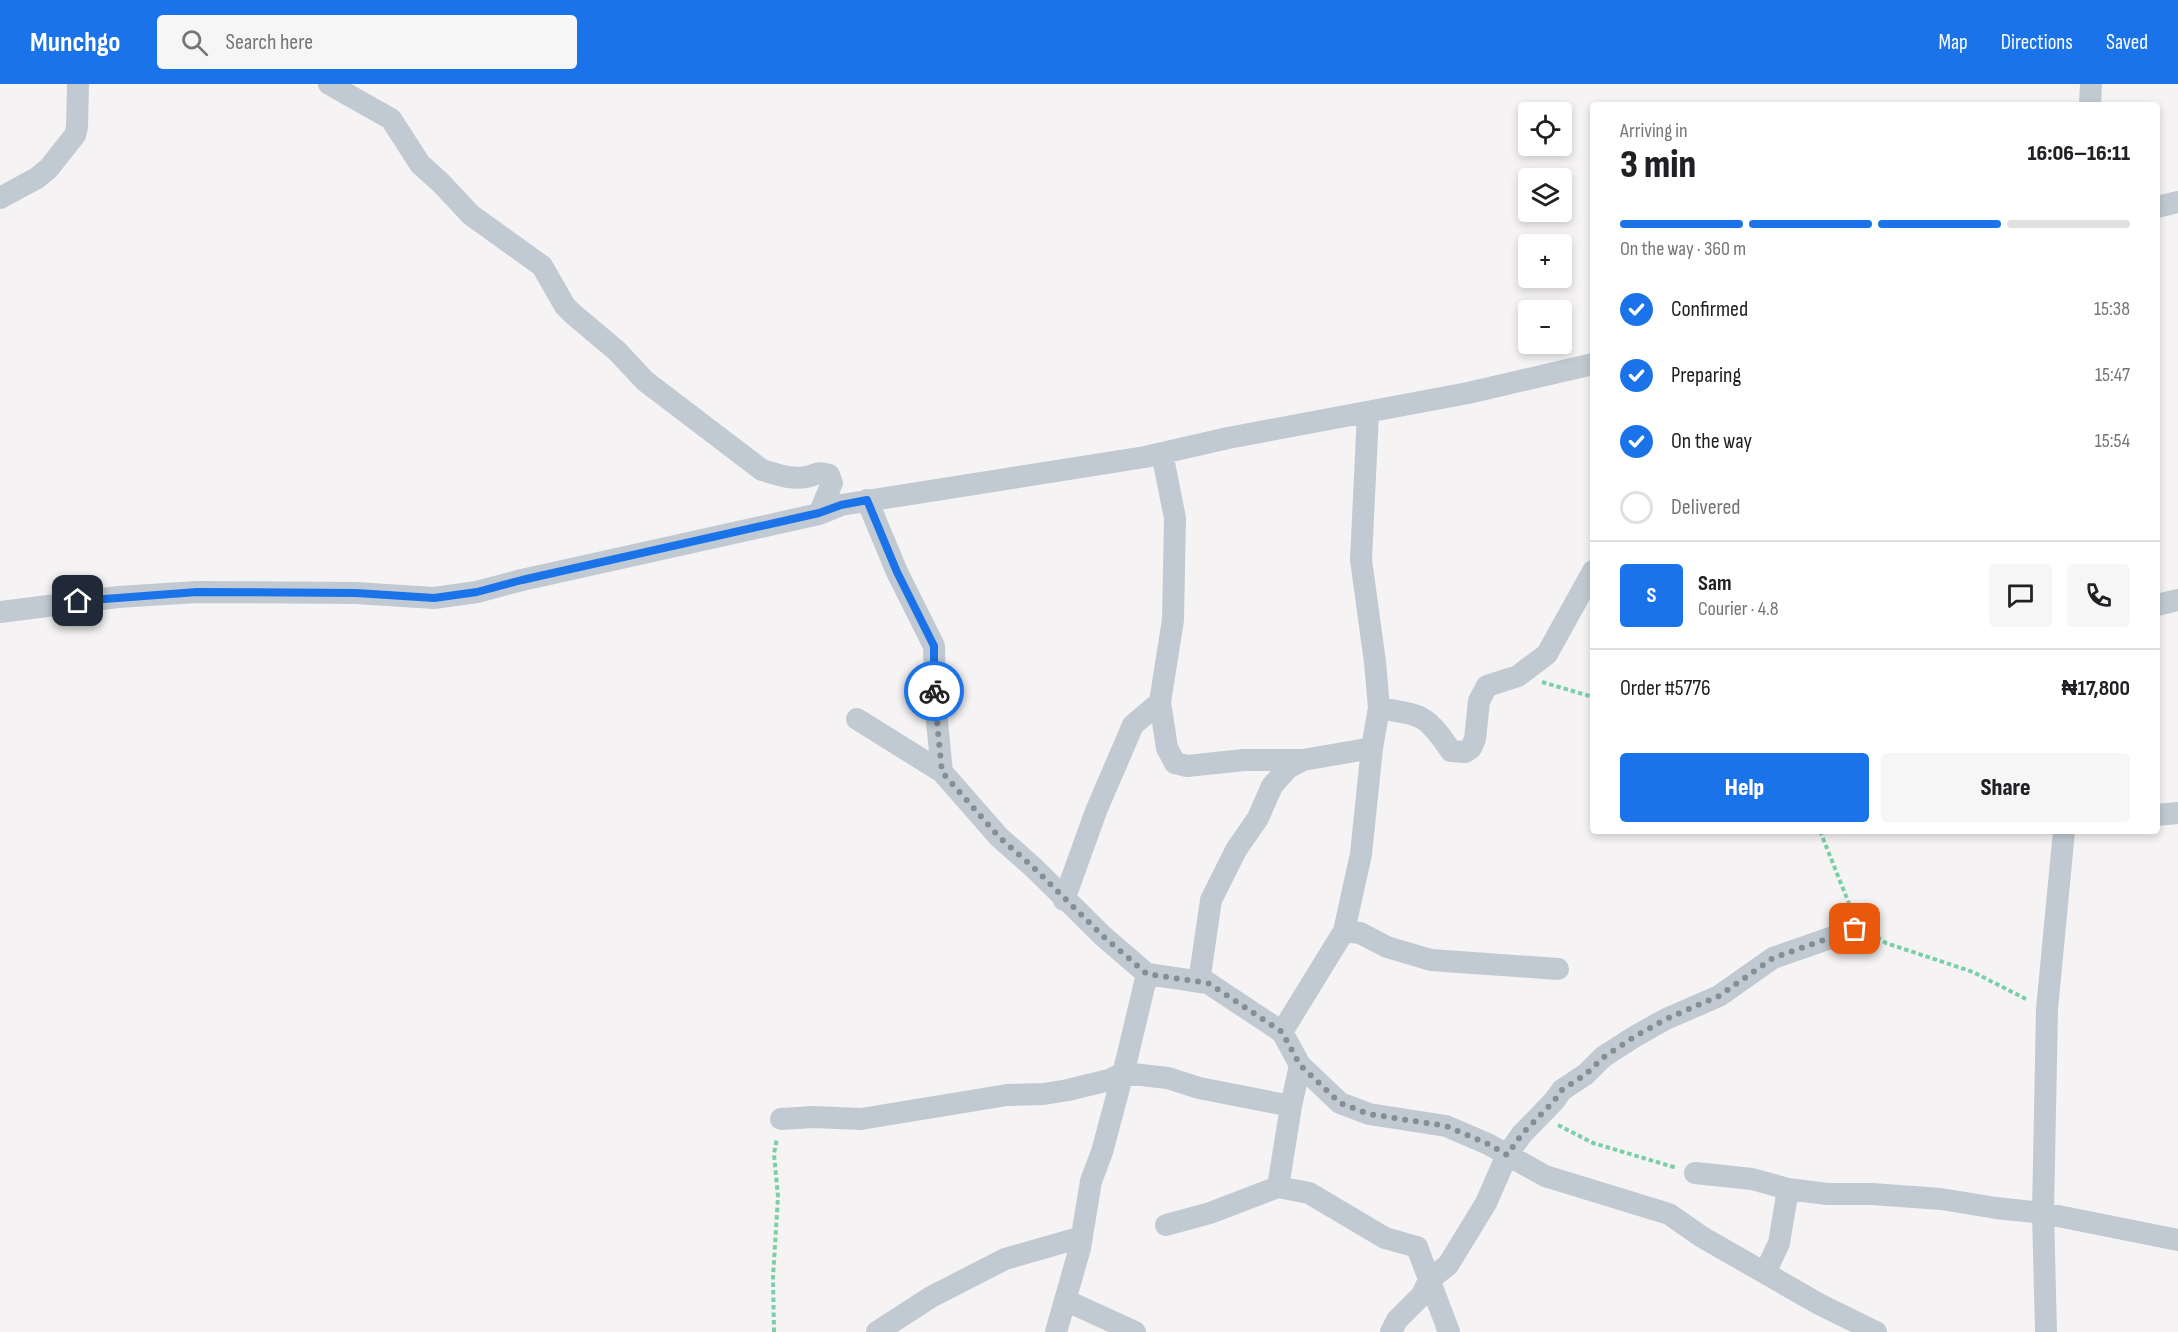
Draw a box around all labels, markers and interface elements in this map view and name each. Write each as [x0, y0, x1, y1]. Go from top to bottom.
search box [157, 15, 577, 69]
text: Munchgo [30, 26, 121, 59]
icon: search [178, 26, 211, 59]
text: Search here [226, 29, 313, 56]
text: Map [1938, 30, 1968, 55]
text: Directions [2001, 30, 2073, 55]
text: Saved [2106, 30, 2148, 55]
map controls [1518, 102, 1572, 354]
button: locate [1518, 102, 1572, 156]
text: Arriving in [1620, 119, 1688, 143]
text: 16:06–16:11 [2028, 140, 2130, 167]
text: 3 min [1620, 142, 1696, 189]
button: layers [1518, 168, 1572, 222]
button: + [1518, 234, 1572, 288]
text: On the way · 360 m [1620, 237, 1746, 261]
icon: check [1620, 293, 1653, 326]
text: Confirmed [1671, 296, 1748, 323]
text: 15:38 [2094, 297, 2130, 321]
button: − [1518, 300, 1572, 354]
icon: check [1620, 359, 1653, 392]
text: Preparing [1671, 362, 1741, 389]
text: 15:47 [2095, 363, 2130, 387]
icon: check [1620, 425, 1653, 458]
text: On the way [1671, 428, 1752, 455]
text: 15:54 [2095, 429, 2130, 453]
text: Delivered [1671, 494, 1740, 521]
button: chat [1989, 564, 2052, 627]
button: phone [2067, 564, 2130, 627]
text: Sam [1698, 570, 1732, 597]
pin [52, 575, 103, 626]
text: S [1647, 582, 1656, 609]
icon: home [61, 584, 94, 617]
text: Courier · 4.8 [1698, 597, 1779, 621]
courier [904, 661, 964, 721]
icon: bike [918, 675, 951, 708]
text: Order #5776 [1620, 675, 1711, 702]
text: ₦17,800 [2062, 675, 2130, 702]
button: Help [1620, 753, 1869, 822]
button: Share [1881, 753, 2130, 822]
pin [1829, 903, 1880, 954]
icon: bag [1838, 912, 1871, 945]

